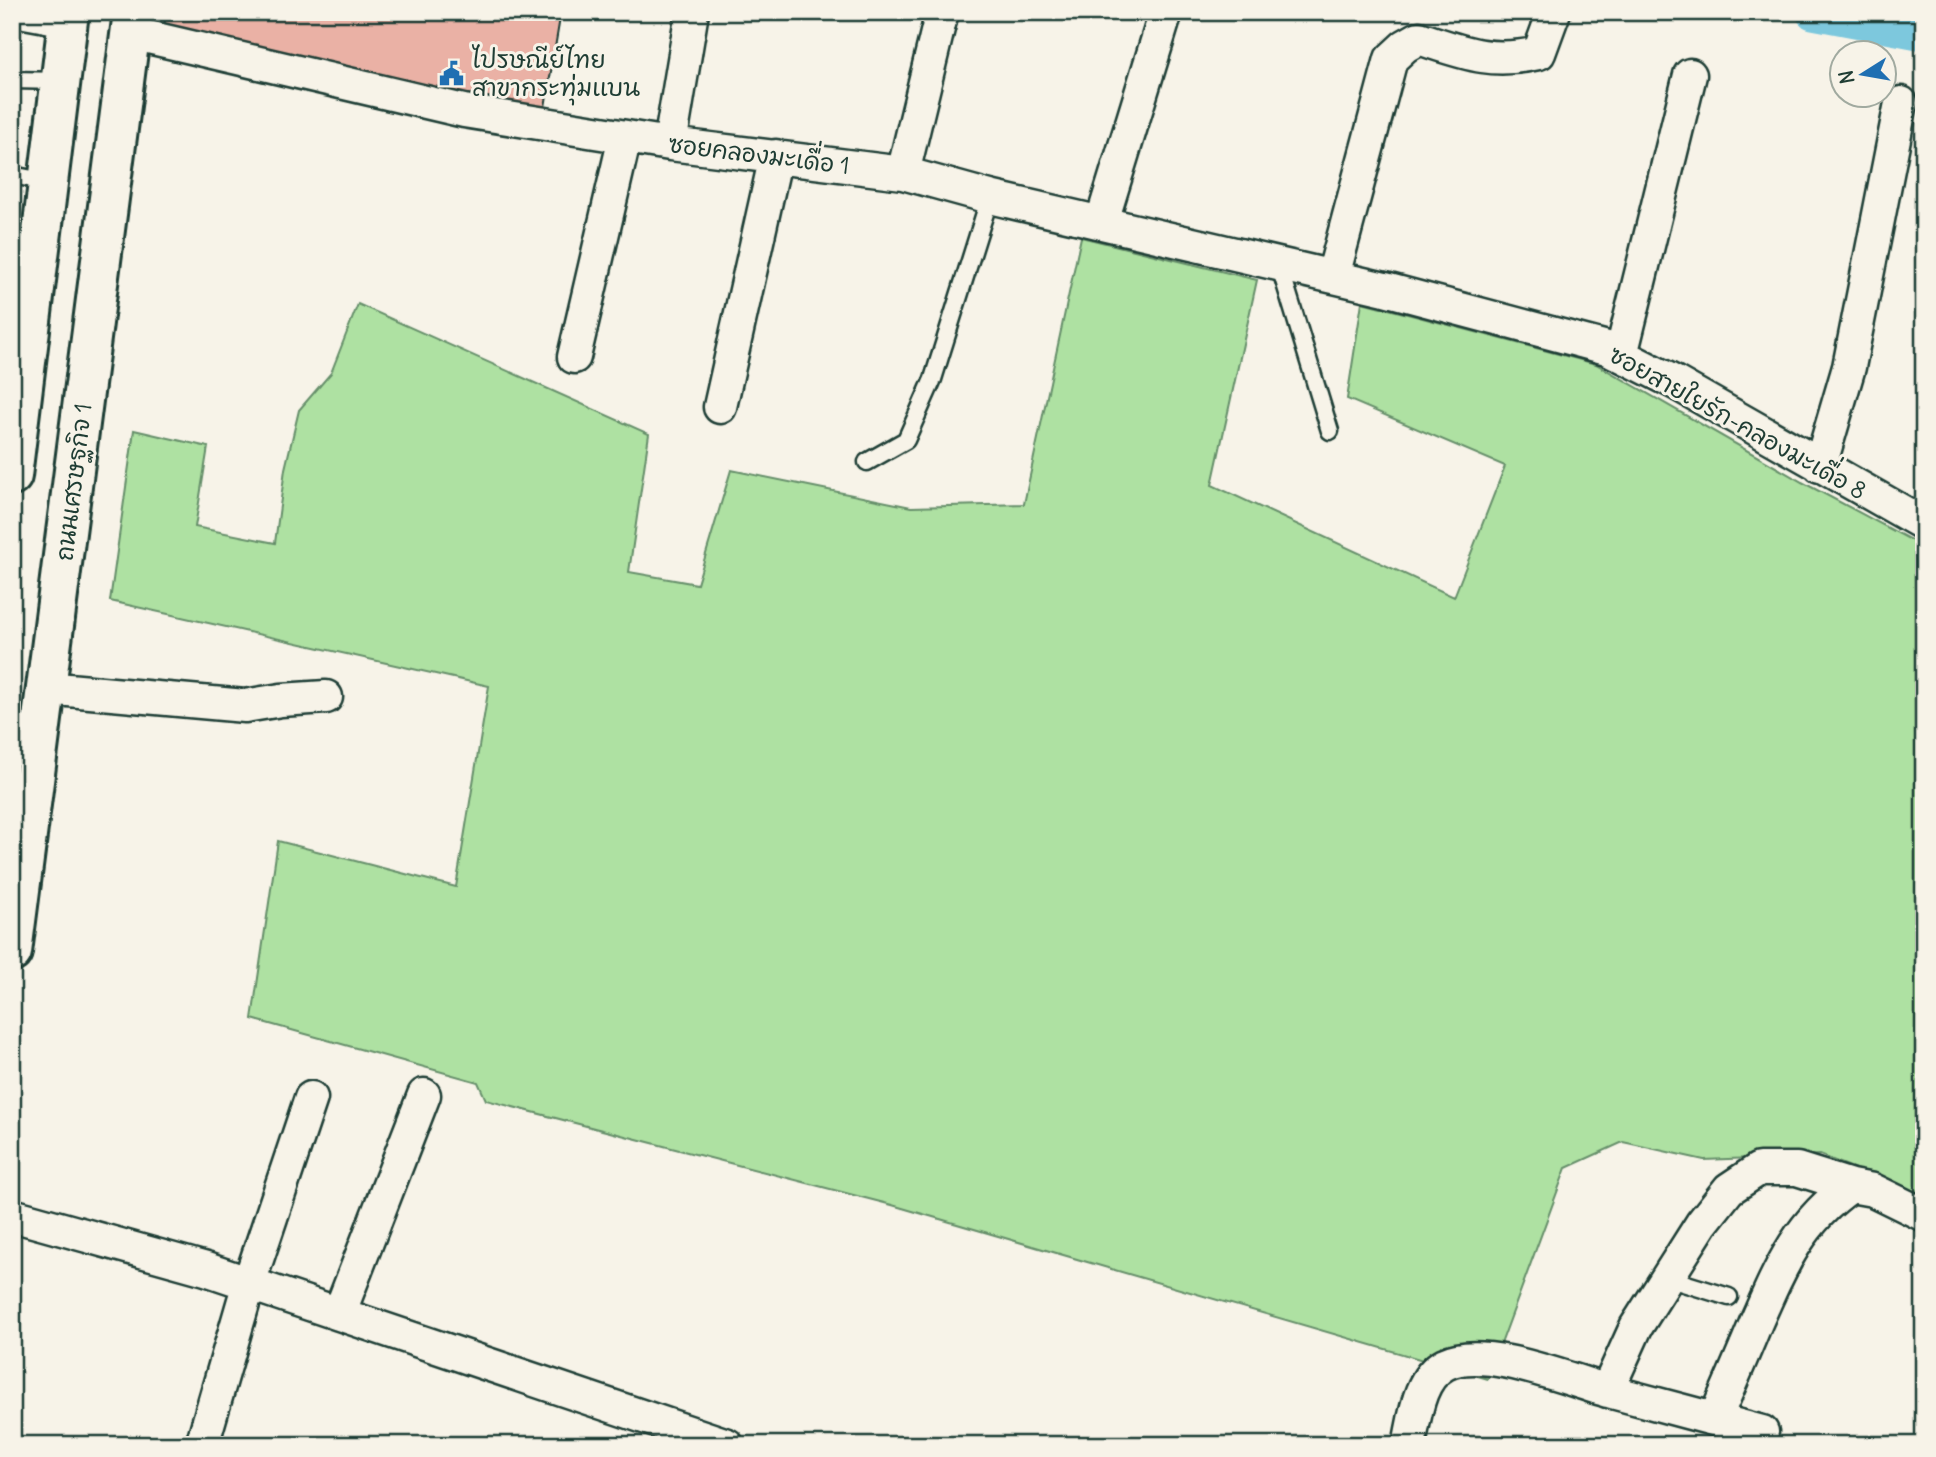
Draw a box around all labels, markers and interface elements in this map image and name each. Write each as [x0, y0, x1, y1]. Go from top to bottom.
north arrow [1828, 38, 1898, 108]
place label: ไปรษณีย์ไทย สาขากระทุ่มแบน [471, 44, 640, 106]
public building icon: ไปรษณีย์ไทย สาขากระทุ่มแบน [438, 59, 466, 87]
text: N [1833, 69, 1859, 86]
street label: ซอยคลองมะเดื่อ 1 [667, 122, 852, 180]
street label: ซอยสายใยรัก-คลองมะเดื่อ 8 [1604, 333, 1875, 505]
street label: ถนนเศรษฐกิจ 1 [48, 401, 100, 563]

